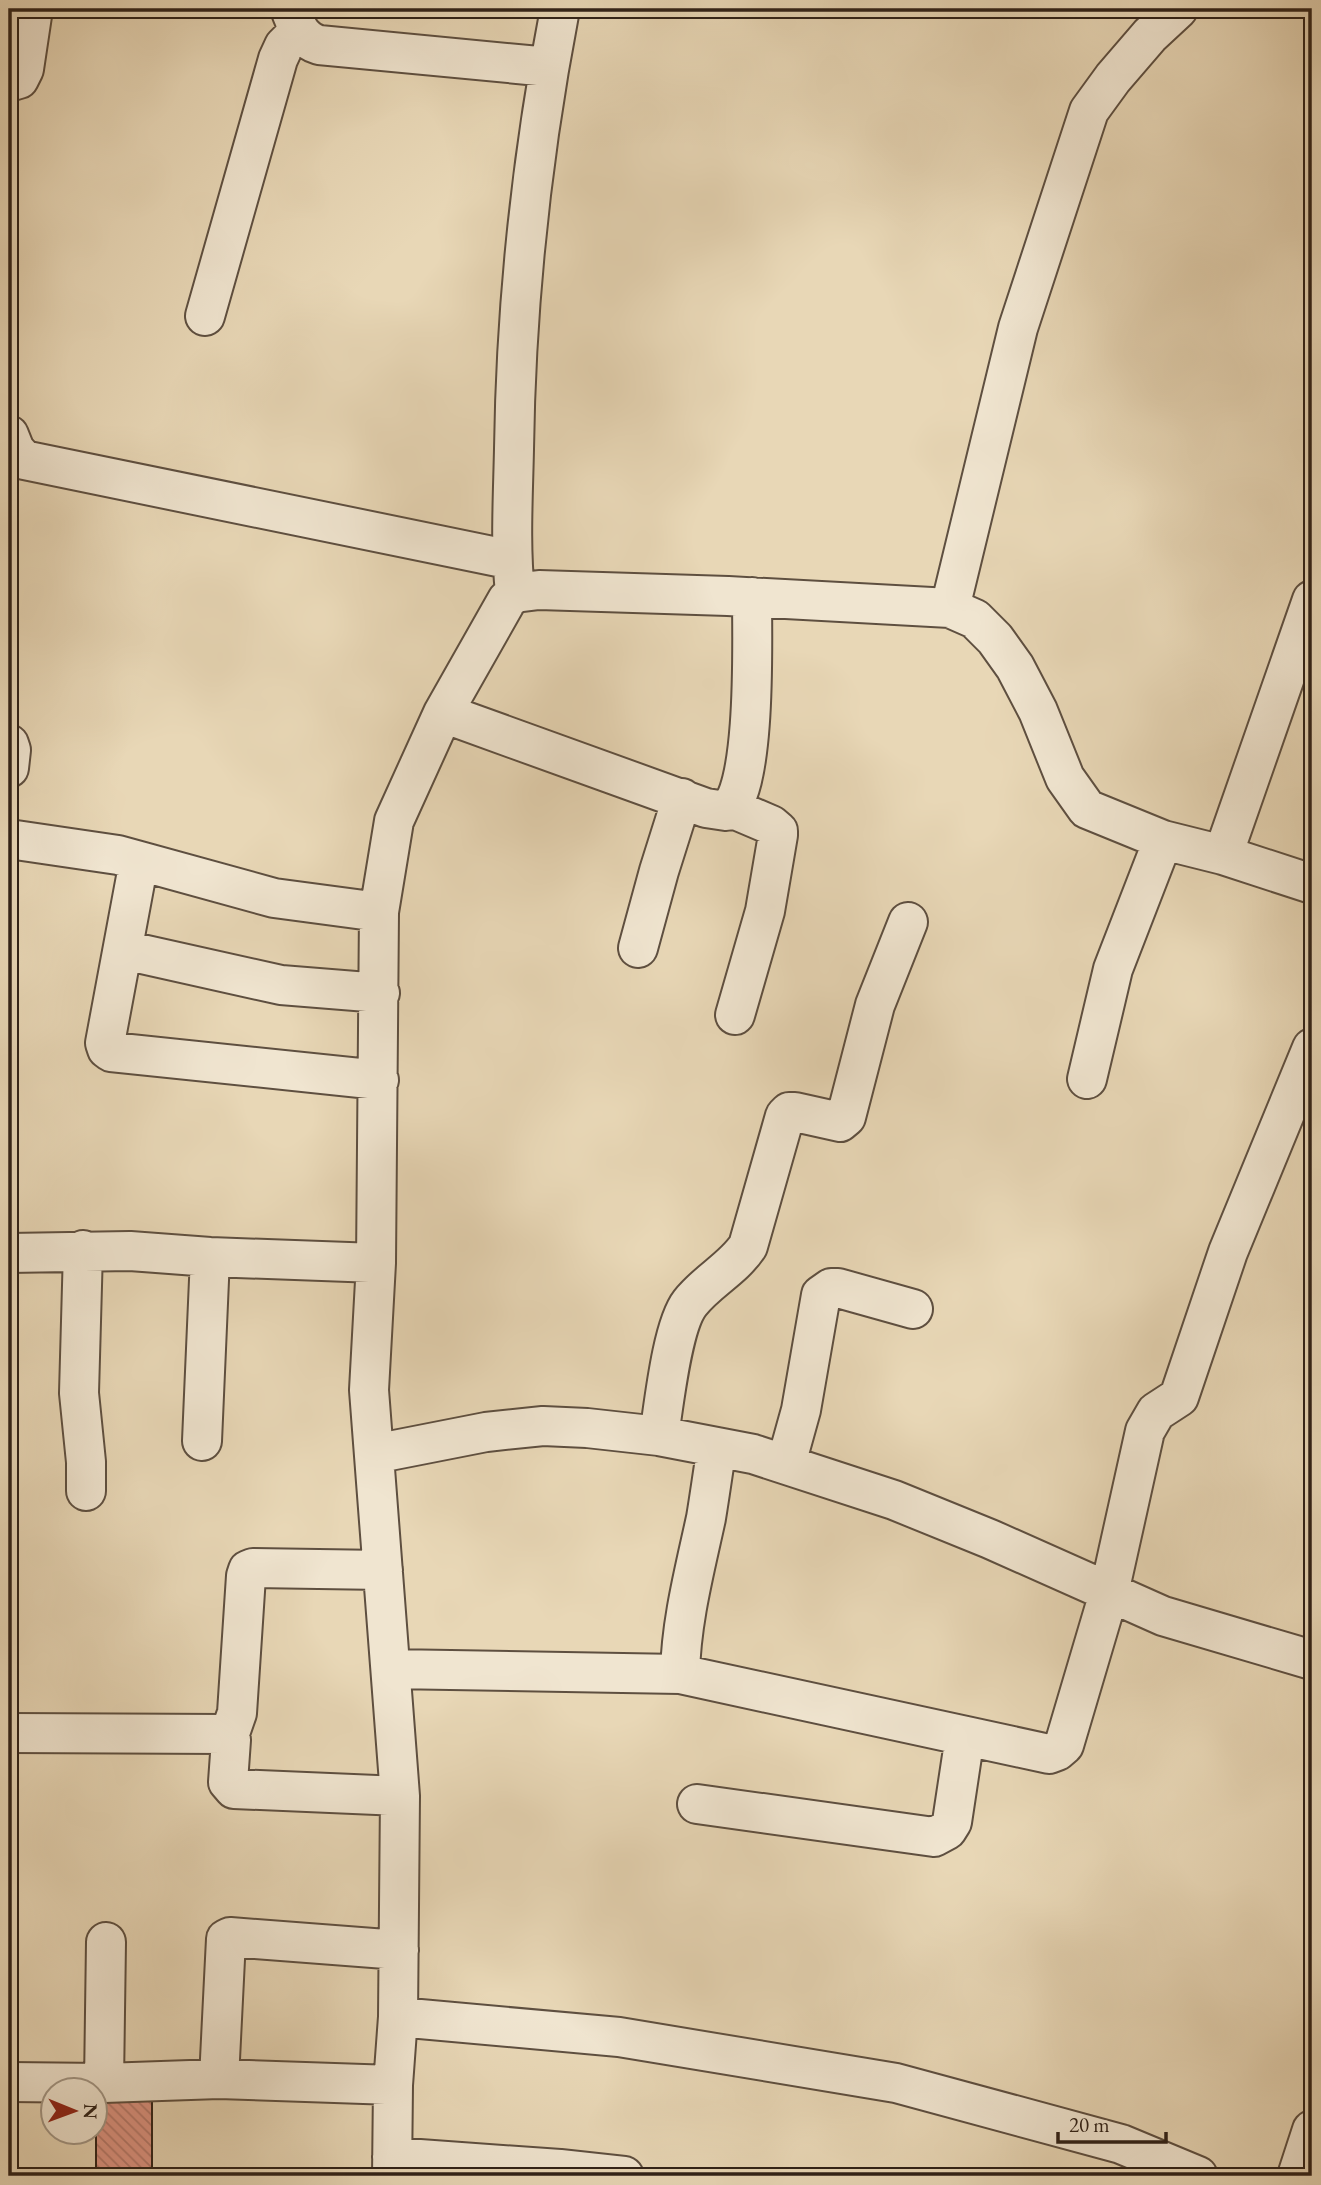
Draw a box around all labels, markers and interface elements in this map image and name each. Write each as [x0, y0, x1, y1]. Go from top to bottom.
north arrow [38, 2076, 108, 2146]
scale bar [1058, 2101, 1167, 2145]
text: N [78, 2103, 103, 2120]
text: 20 m [1069, 2111, 1110, 2138]

